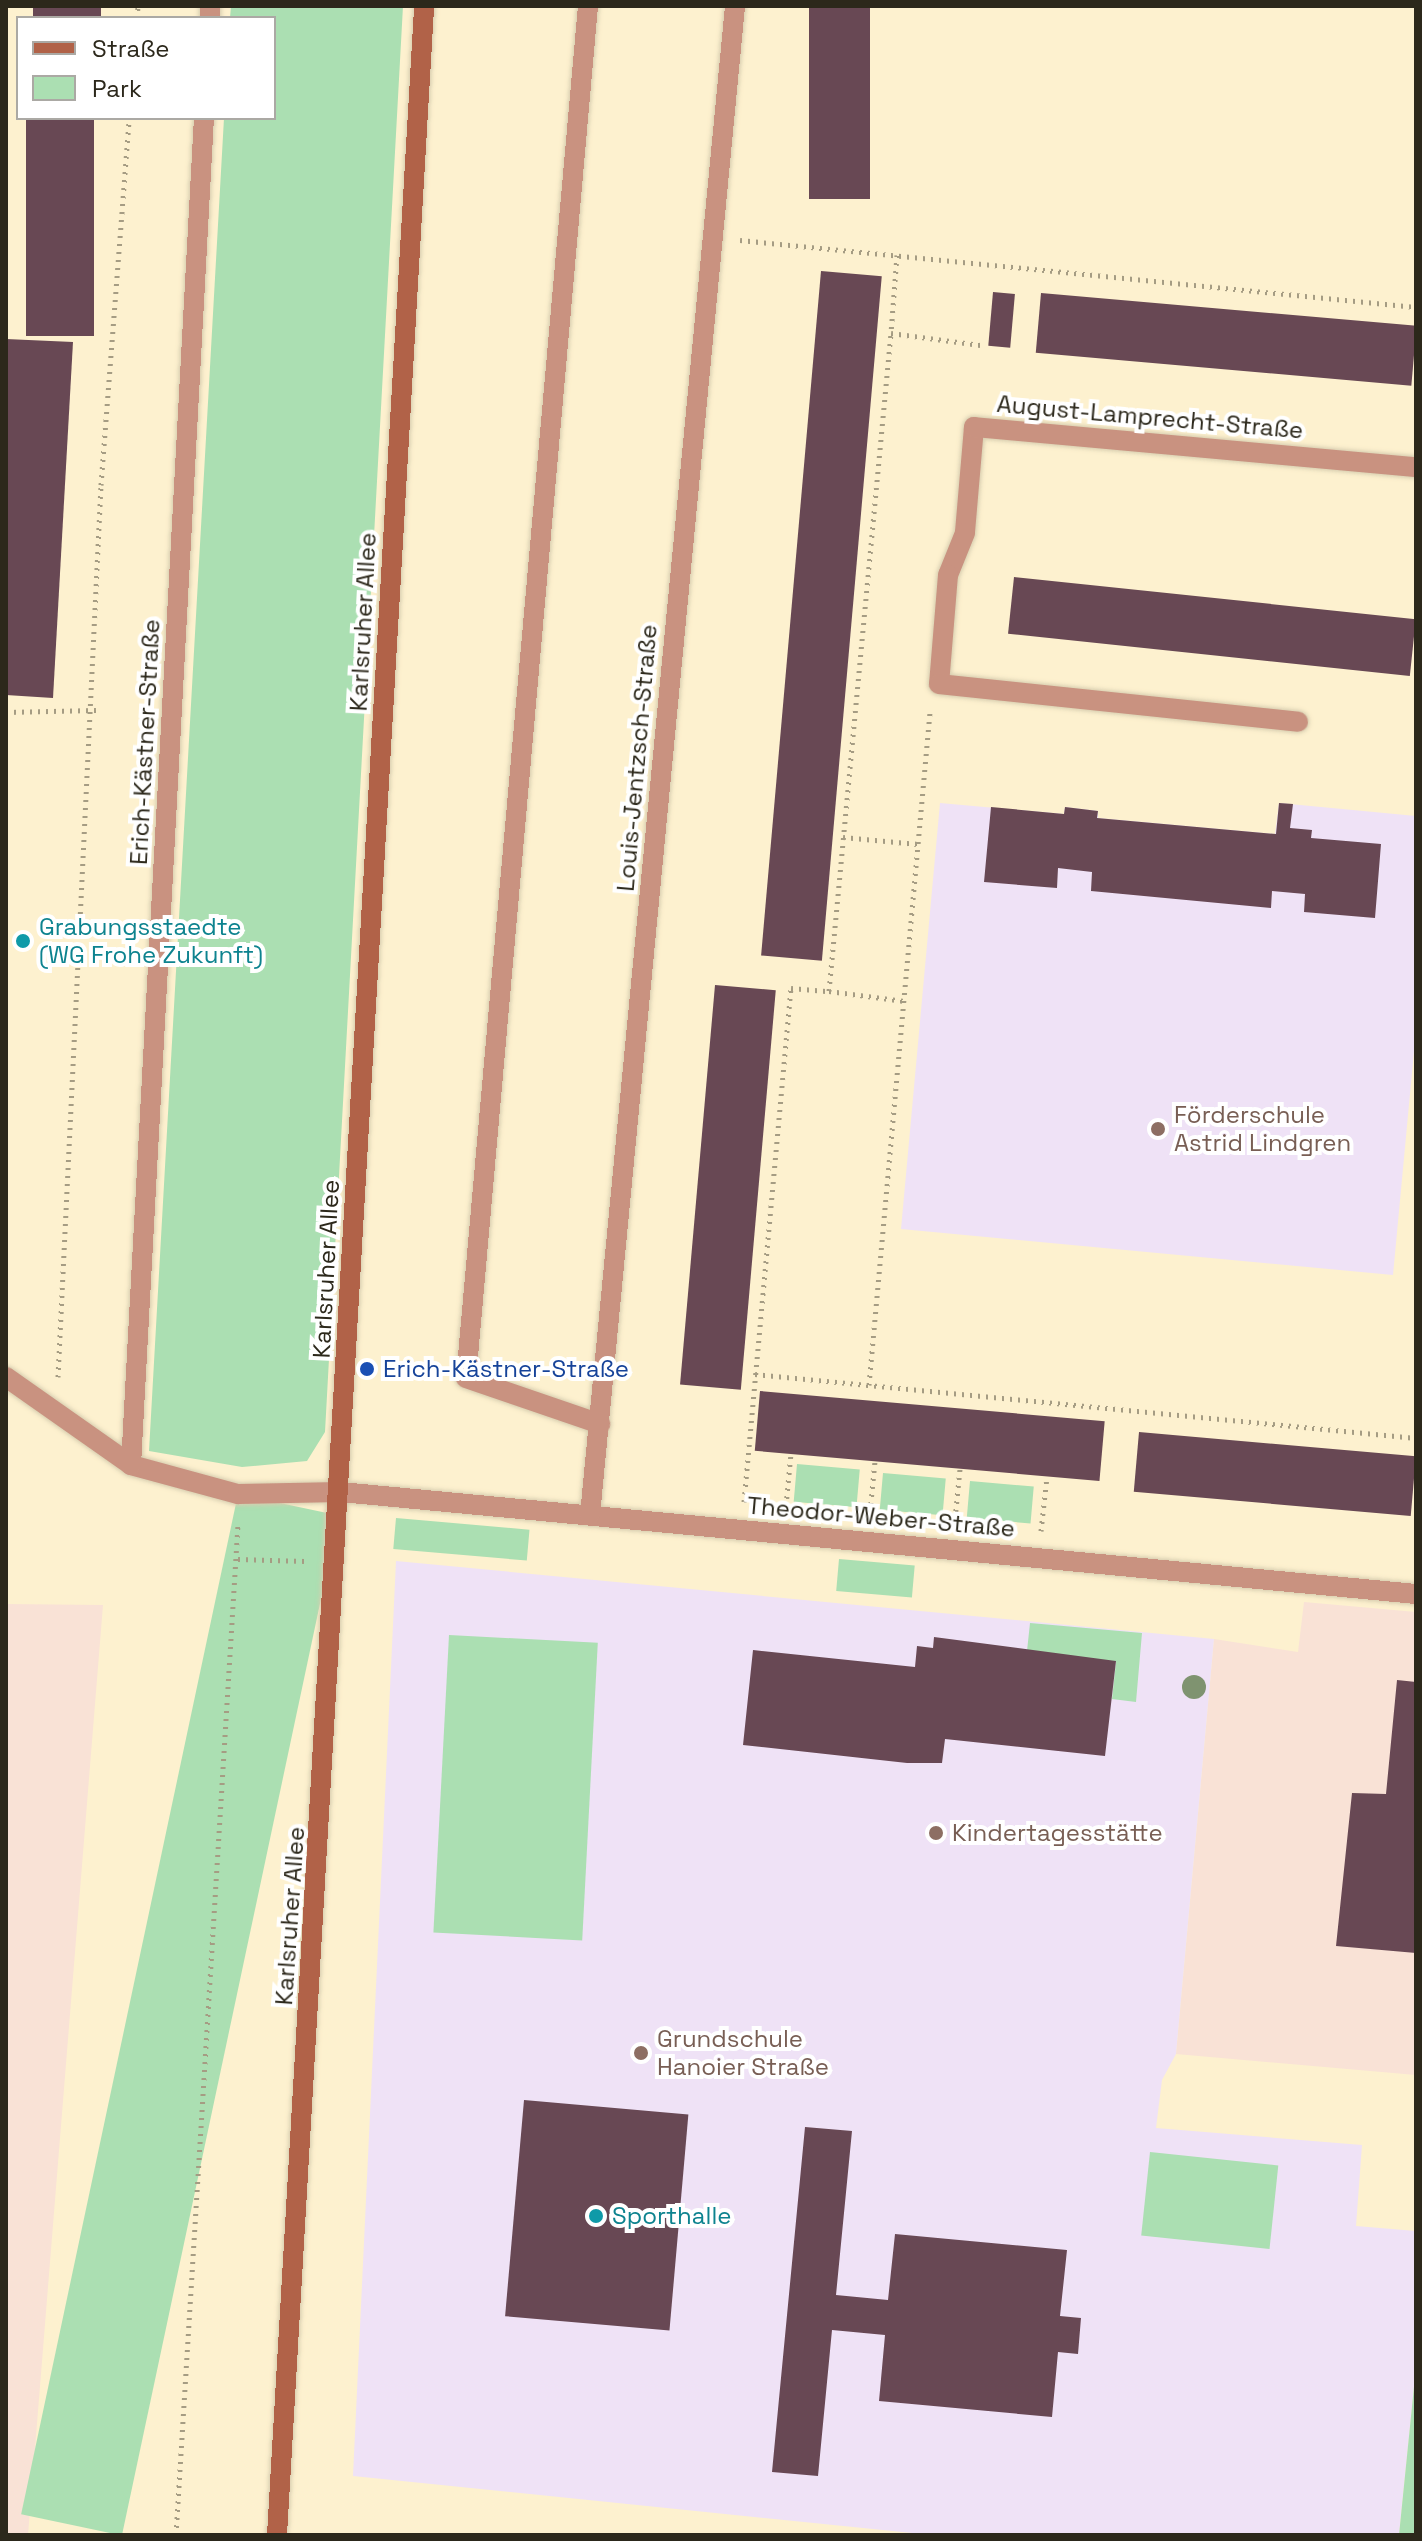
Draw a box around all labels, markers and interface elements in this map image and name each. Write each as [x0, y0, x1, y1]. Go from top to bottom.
legend [16, 16, 276, 120]
text: Straße [92, 33, 169, 64]
text: Park [92, 73, 142, 104]
street label: August-Lamprecht-Straße [996, 389, 1304, 445]
street label: Karlsruher Allee [344, 532, 382, 712]
street label: Erich-Kästner-Straße [124, 618, 166, 866]
street label: Louis-Jentzsch-Straße [611, 623, 663, 893]
place label: Grabungsstaedte (WG Frohe Zukunft) [39, 913, 263, 969]
marker: Grabungsstaedte (WG Frohe Zukunft) [14, 932, 32, 950]
place label: Förderschule Astrid Lindgren [1174, 1101, 1351, 1157]
marker: Förderschule Astrid Lindgren [1149, 1120, 1167, 1138]
street label: Karlsruher Allee [307, 1179, 345, 1359]
place label: Erich-Kästner-Straße [383, 1355, 629, 1383]
marker: Erich-Kästner-Straße [358, 1360, 376, 1378]
street label: Theodor-Weber-Straße [746, 1491, 1016, 1543]
place label: Kindertagesstätte [952, 1819, 1163, 1847]
marker: Kindertagesstätte [927, 1824, 945, 1842]
street label: Karlsruher Allee [269, 1826, 311, 2006]
place label: Grundschule Hanoier Straße [657, 2025, 829, 2081]
marker: Grundschule Hanoier Straße [632, 2044, 650, 2062]
place label: Sporthalle [612, 2202, 732, 2230]
marker: Sporthalle [587, 2207, 605, 2225]

